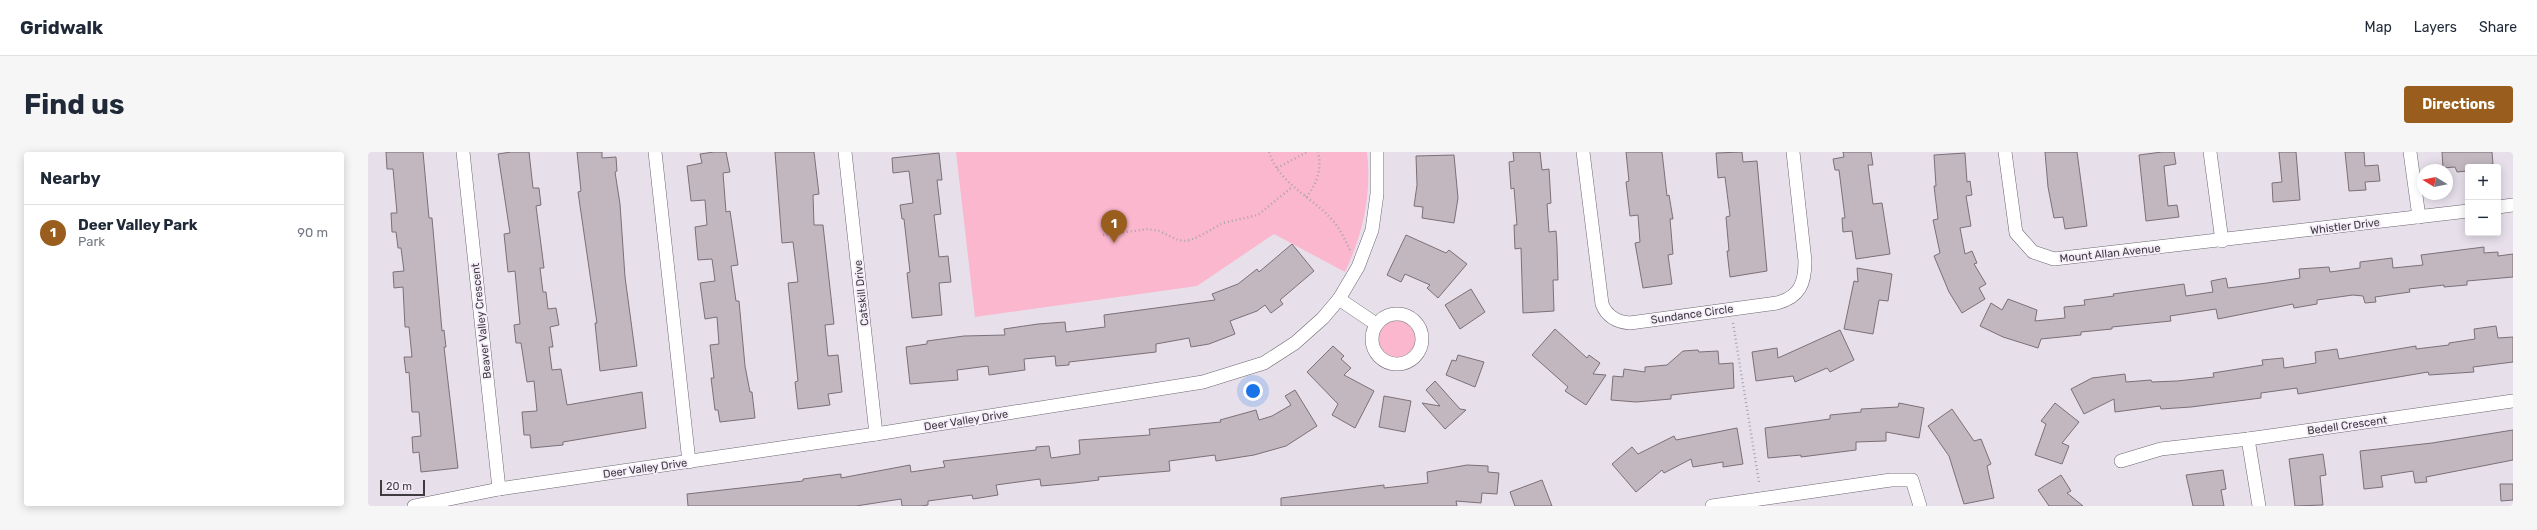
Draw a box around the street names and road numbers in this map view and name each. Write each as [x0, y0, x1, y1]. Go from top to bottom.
street label: Whistler Drive [2310, 216, 2381, 237]
street label: Mount Allan Avenue [2059, 242, 2161, 265]
street label: Catskill Drive [852, 259, 871, 327]
street label: Beaver Valley Crescent [469, 262, 494, 380]
street label: Sundance Circle [1650, 302, 1734, 327]
street label: Deer Valley Drive [923, 407, 1009, 434]
street label: Bedell Crescent [2306, 413, 2389, 438]
street label: Deer Valley Drive [602, 456, 688, 481]

